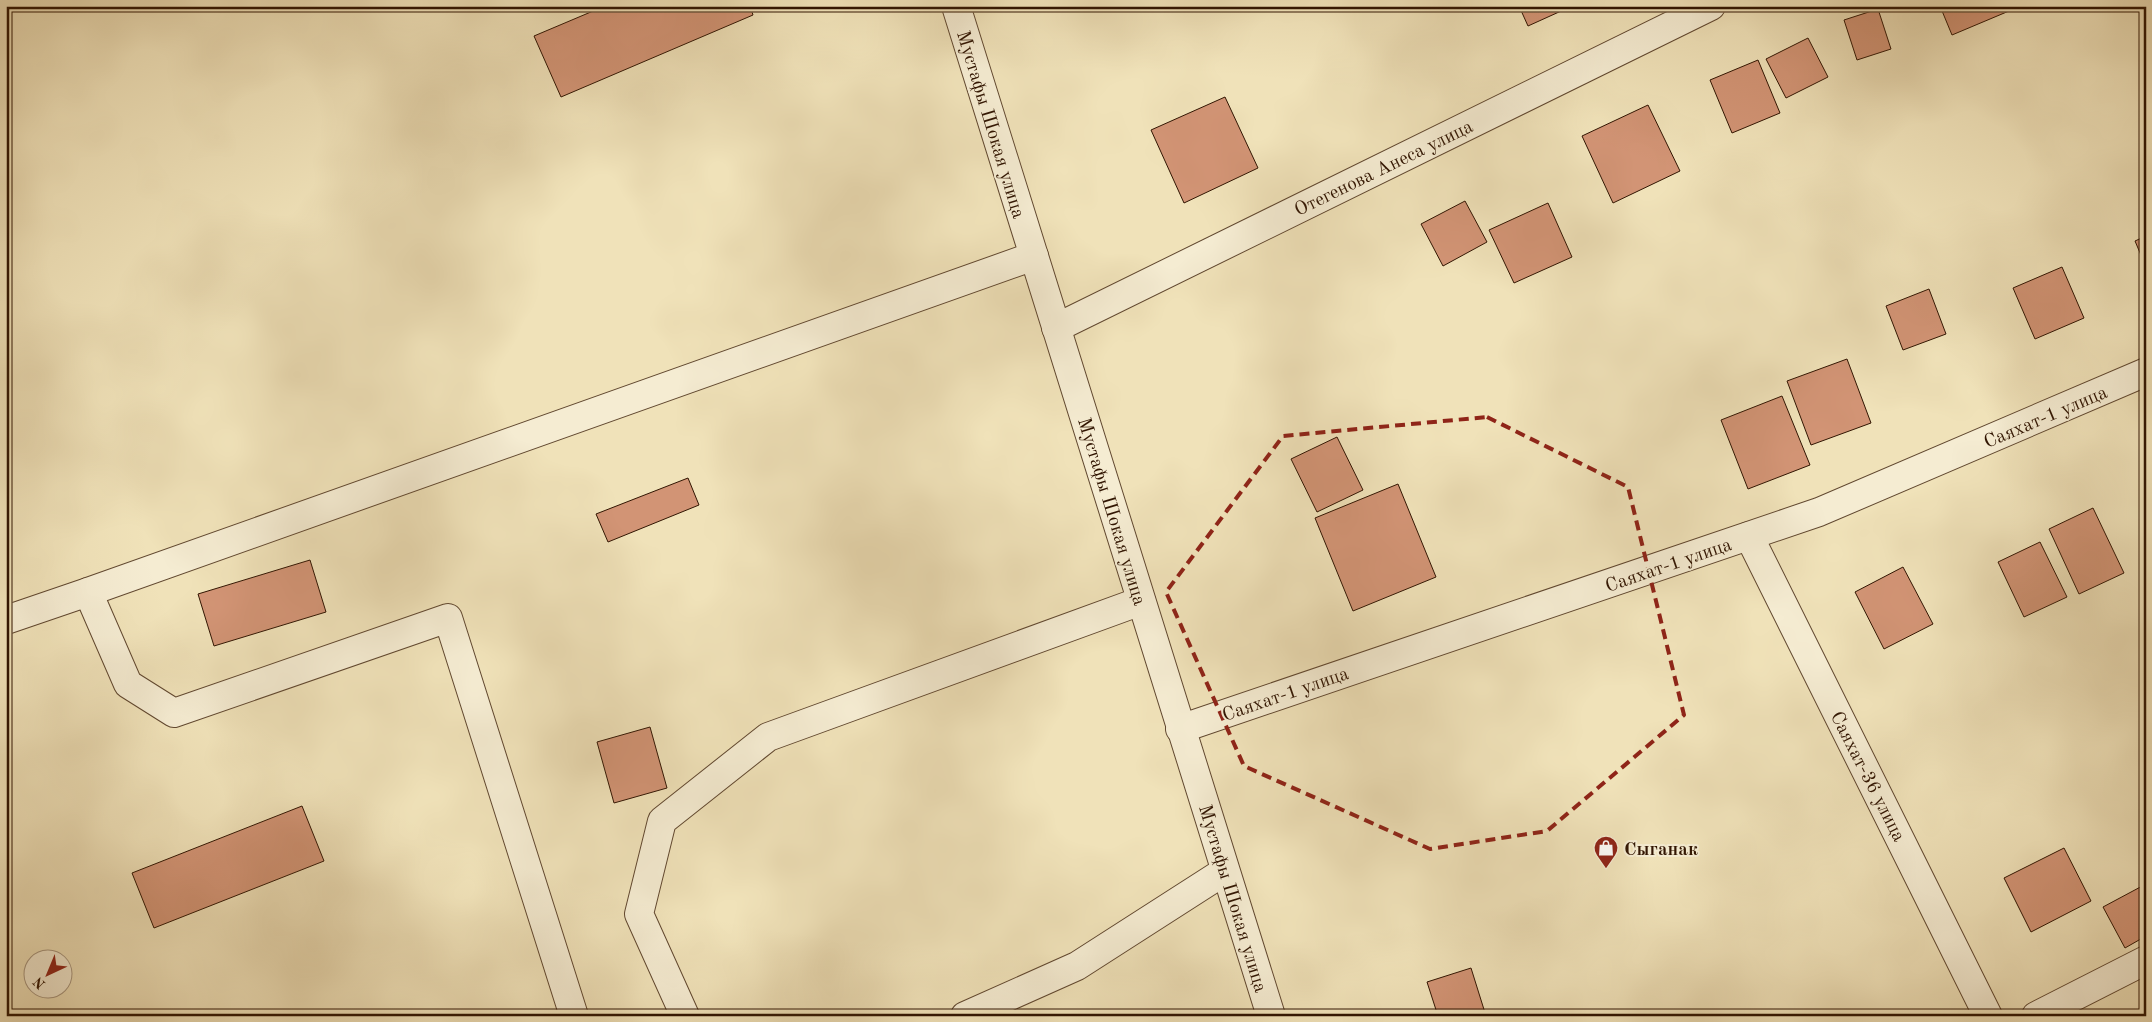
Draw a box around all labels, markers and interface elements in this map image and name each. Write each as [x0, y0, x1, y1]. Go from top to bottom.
street label: Мустафы Шокая улица [952, 29, 1027, 221]
street label: Отегенова Анеса улица [1292, 117, 1477, 221]
street label: Саяхат-1 улица [1981, 383, 2111, 453]
street label: Мустафы Шокая улица [1073, 416, 1148, 608]
street label: Саяхат-1 улица [1603, 536, 1735, 597]
street label: Саяхат-1 улица [1220, 665, 1352, 726]
street label: Саяхат-36 улица [1826, 709, 1908, 846]
street label: Мустафы Шокая улица [1194, 803, 1269, 995]
shop icon: Сыганак [1593, 835, 1619, 869]
place label: Сыганак [1624, 841, 1698, 860]
north arrow [22, 950, 72, 1000]
text: N [31, 974, 48, 991]

